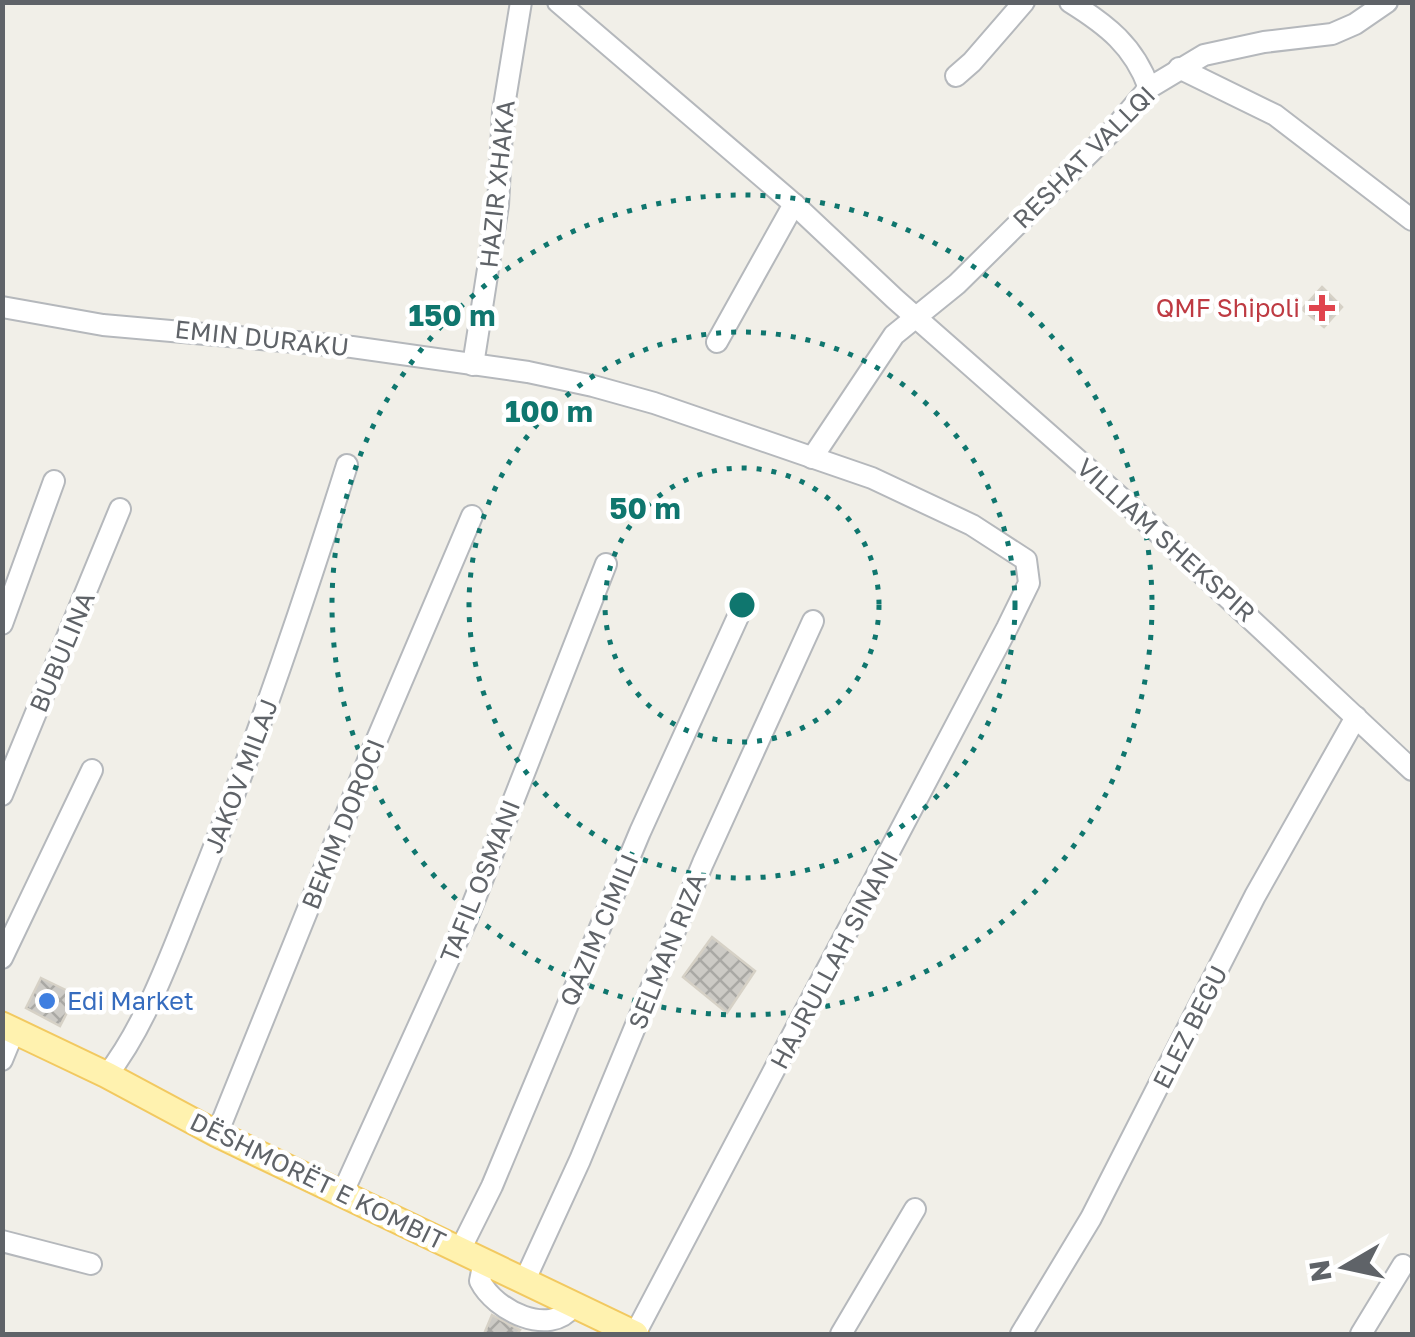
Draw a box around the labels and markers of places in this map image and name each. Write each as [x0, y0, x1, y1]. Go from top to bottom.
place label: QMF Shipoli [1156, 292, 1300, 323]
marker: QMF Shipoli [1309, 295, 1335, 321]
centre of rings [724, 587, 760, 623]
place label: Edi Market [67, 985, 194, 1016]
marker: Edi Market [36, 990, 58, 1012]

